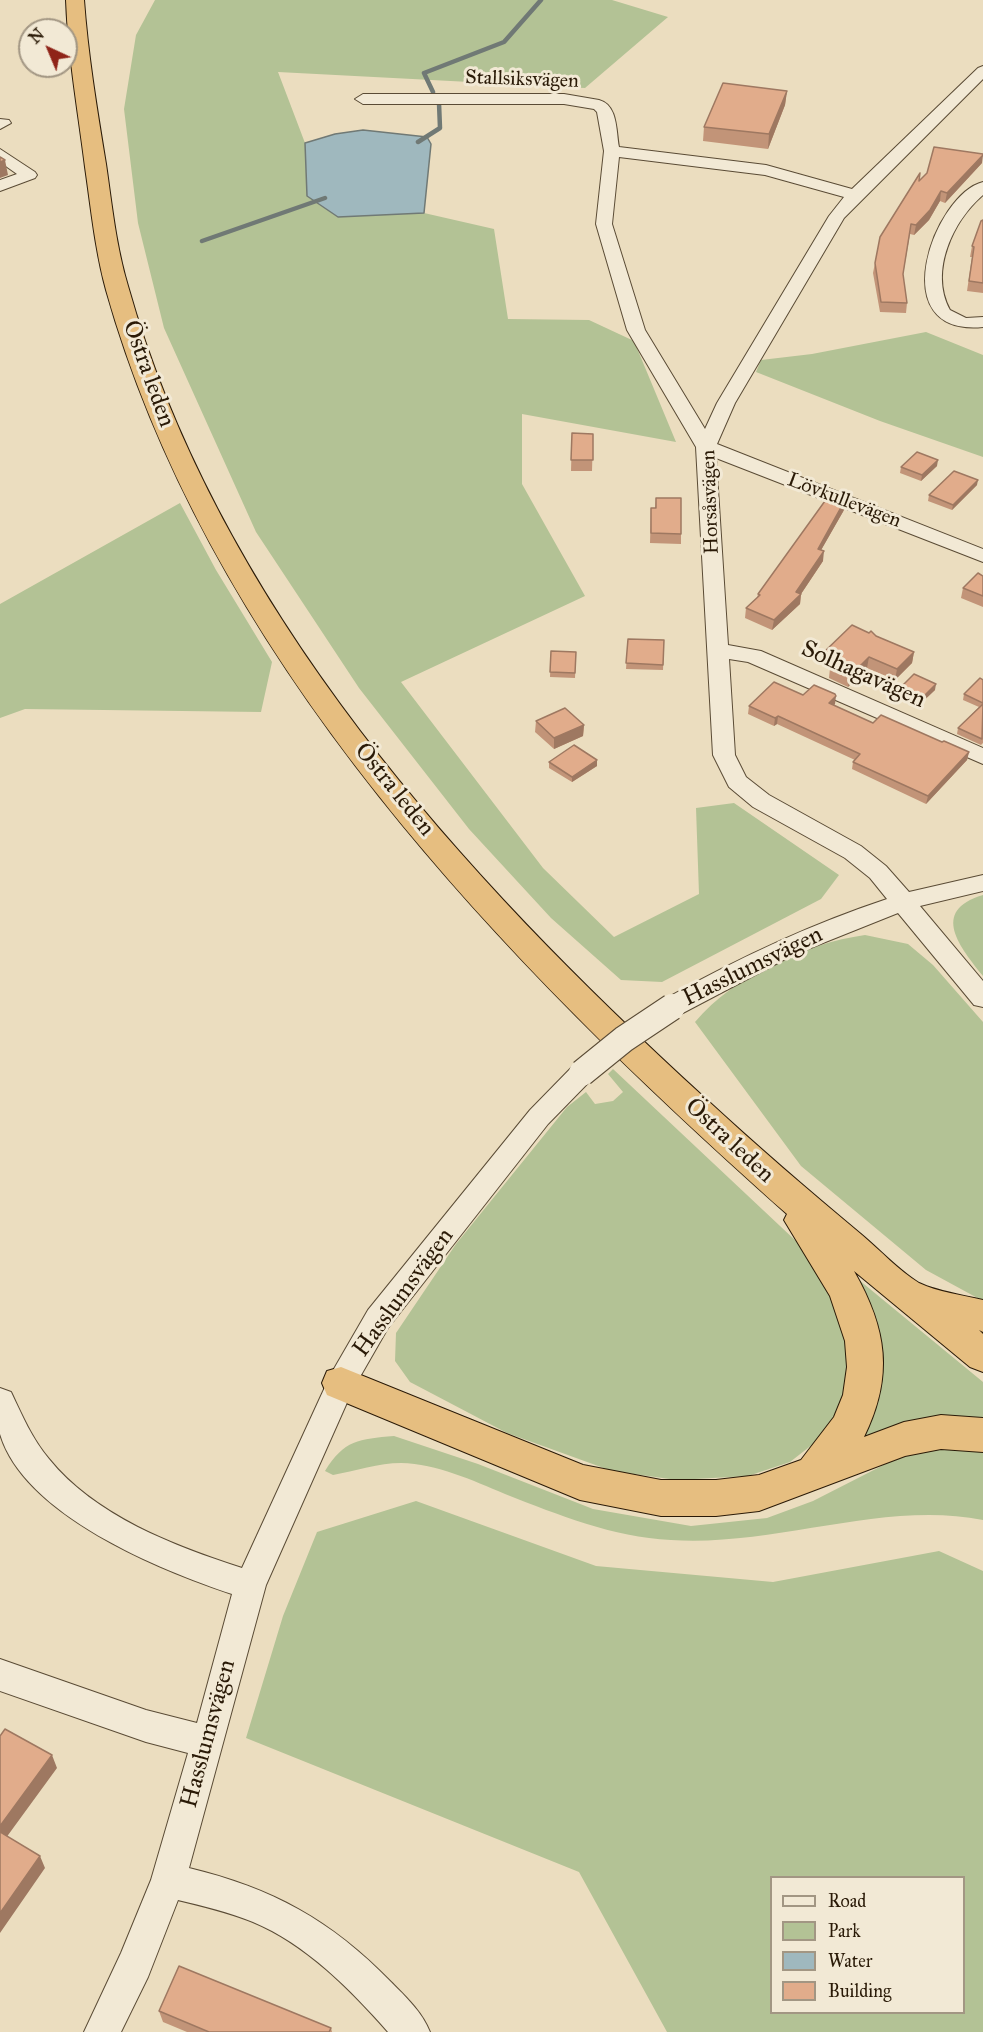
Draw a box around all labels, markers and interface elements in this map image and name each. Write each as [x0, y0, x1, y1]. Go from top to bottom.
north arrow [18, 18, 78, 78]
text: N [25, 25, 48, 48]
street label: Stallsiksvägen [465, 66, 579, 94]
street label: Östra leden [115, 317, 181, 431]
street label: Horsåsvägen [697, 449, 725, 555]
street label: Lövkullevägen [784, 468, 904, 534]
street label: Solhagavägen [796, 635, 930, 715]
street label: Östra leden [348, 738, 440, 842]
street label: Hasslumsvägen [678, 921, 828, 1013]
street label: Östra leden [678, 1093, 780, 1189]
street label: Hasslumsvägen [348, 1223, 460, 1363]
street label: Hasslumsvägen [175, 1657, 243, 1811]
legend [770, 1876, 965, 2014]
text: Road [828, 1890, 866, 1912]
text: Park [828, 1920, 861, 1942]
text: Water [828, 1950, 872, 1972]
text: Building [828, 1980, 891, 2002]

